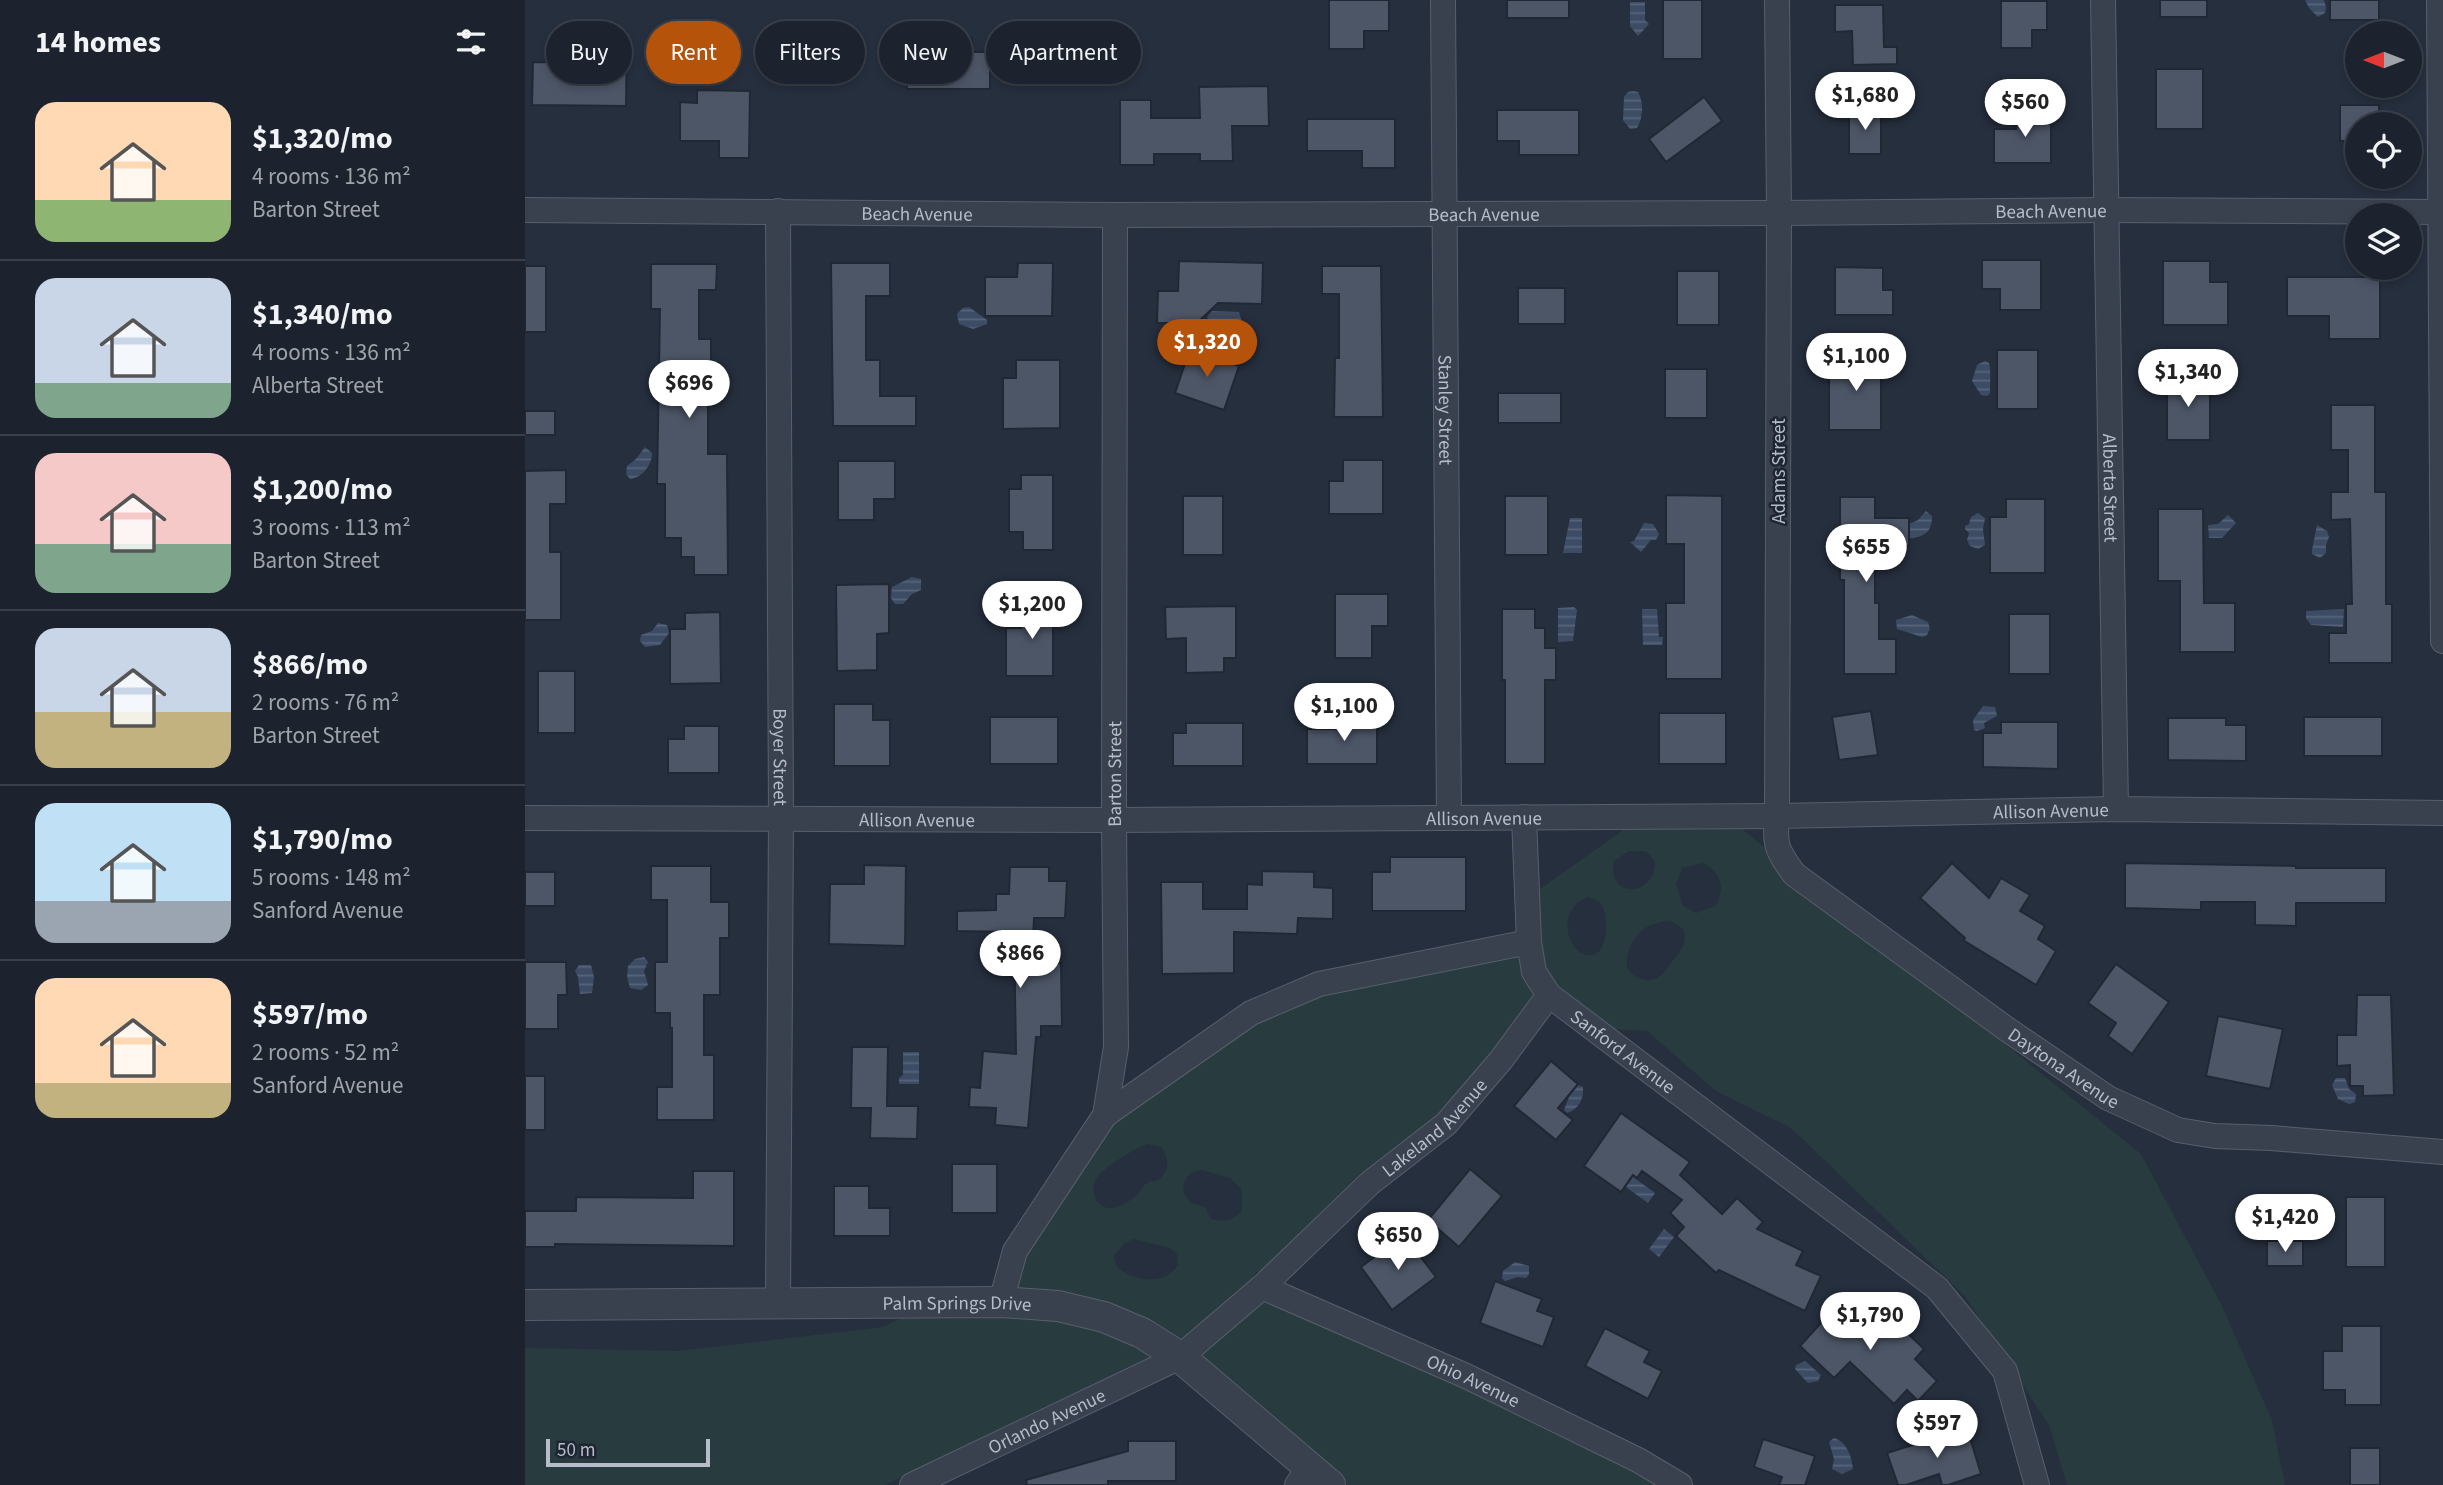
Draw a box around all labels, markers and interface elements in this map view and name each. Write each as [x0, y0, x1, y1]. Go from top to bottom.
text: 14 homes [35, 21, 161, 64]
chip: Buy [546, 21, 632, 84]
chip: Rent [646, 21, 741, 84]
chip: Filters [755, 21, 865, 84]
chip: New [879, 21, 972, 84]
chip: Apartment [986, 21, 1141, 84]
north arrow [2345, 21, 2422, 98]
map controls [2345, 21, 2422, 280]
icon: filters [452, 23, 490, 61]
pin: $1,680 [1808, 72, 1922, 132]
text: $1,680 [1831, 78, 1899, 111]
pin: $560 [1984, 80, 2066, 139]
text: $560 [2001, 85, 2049, 118]
button: locate [2345, 112, 2422, 189]
text: $1,320/mo [252, 117, 393, 160]
icon: home [91, 130, 175, 214]
text: 4 rooms · 136 m² [252, 160, 411, 193]
text: Barton Street [252, 193, 380, 226]
street label: Beach Avenue [1995, 198, 2107, 226]
street label: Beach Avenue [861, 201, 973, 229]
street label: Beach Avenue [1428, 202, 1540, 229]
button: layers [2345, 203, 2422, 280]
text: $1,340/mo [252, 293, 393, 336]
icon: home [91, 306, 175, 390]
pin: $1,320 [1150, 320, 1264, 379]
text: $1,320 [1173, 325, 1241, 358]
pin: $1,100 [1799, 334, 1913, 393]
text: 4 rooms · 136 m² [252, 336, 411, 369]
text: $1,100 [1822, 339, 1890, 372]
pin: $1,340 [2131, 350, 2245, 409]
street label: Stanley Street [1431, 355, 1458, 466]
text: $1,340 [2154, 355, 2222, 388]
pin: $696 [648, 360, 730, 420]
text: $696 [665, 366, 713, 399]
text: Alberta Street [252, 369, 384, 402]
street label: Adams Street [1766, 418, 1793, 524]
street label: Alberta Street [2095, 433, 2124, 543]
text: $1,200/mo [252, 468, 393, 511]
icon: home [91, 481, 175, 565]
text: 3 rooms · 113 m² [252, 511, 411, 544]
pin: $655 [1825, 524, 1907, 584]
text: $655 [1842, 530, 1890, 563]
text: Barton Street [252, 544, 380, 577]
pin: $1,200 [975, 582, 1089, 641]
text: $1,200 [998, 587, 1066, 620]
text: $866/mo [252, 643, 368, 686]
icon: home [91, 656, 175, 740]
pin: $1,100 [1287, 684, 1401, 743]
text: 2 rooms · 76 m² [252, 686, 399, 719]
text: $1,100 [1310, 689, 1378, 722]
street label: Boyer Street [765, 708, 793, 806]
text: Barton Street [252, 719, 380, 752]
street label: Barton Street [1102, 720, 1129, 827]
street label: Allison Avenue [1993, 797, 2109, 827]
street label: Allison Avenue [1426, 805, 1542, 833]
street label: Allison Avenue [859, 807, 975, 835]
text: $1,790/mo [252, 818, 393, 861]
icon: home [91, 831, 175, 915]
text: 5 rooms · 148 m² [252, 861, 411, 894]
text: Sanford Avenue [252, 894, 403, 927]
pin: $866 [979, 930, 1061, 990]
text: $866 [996, 936, 1044, 969]
text: $597/mo [252, 993, 368, 1036]
street label: Sanford Avenue [1564, 1004, 1680, 1101]
icon: home [91, 1006, 175, 1090]
street label: Daytona Avenue [2002, 1022, 2123, 1116]
text: 2 rooms · 52 m² [252, 1036, 399, 1069]
text: Sanford Avenue [252, 1069, 403, 1102]
street label: Lakeland Avenue [1377, 1073, 1494, 1184]
pin: $1,420 [2228, 1194, 2342, 1254]
text: $1,420 [2251, 1200, 2319, 1233]
pin: $650 [1357, 1212, 1439, 1272]
text: $650 [1374, 1218, 1422, 1251]
street label: Palm Springs Drive [882, 1290, 1032, 1319]
pin: $1,790 [1813, 1292, 1927, 1352]
text: $1,790 [1836, 1298, 1904, 1331]
street label: Ohio Avenue [1422, 1348, 1524, 1415]
street label: Orlando Avenue [984, 1383, 1110, 1462]
pin: $597 [1896, 1400, 1978, 1460]
text: $597 [1913, 1406, 1961, 1439]
scale bar [546, 1436, 711, 1468]
text: 50 m [557, 1437, 595, 1464]

